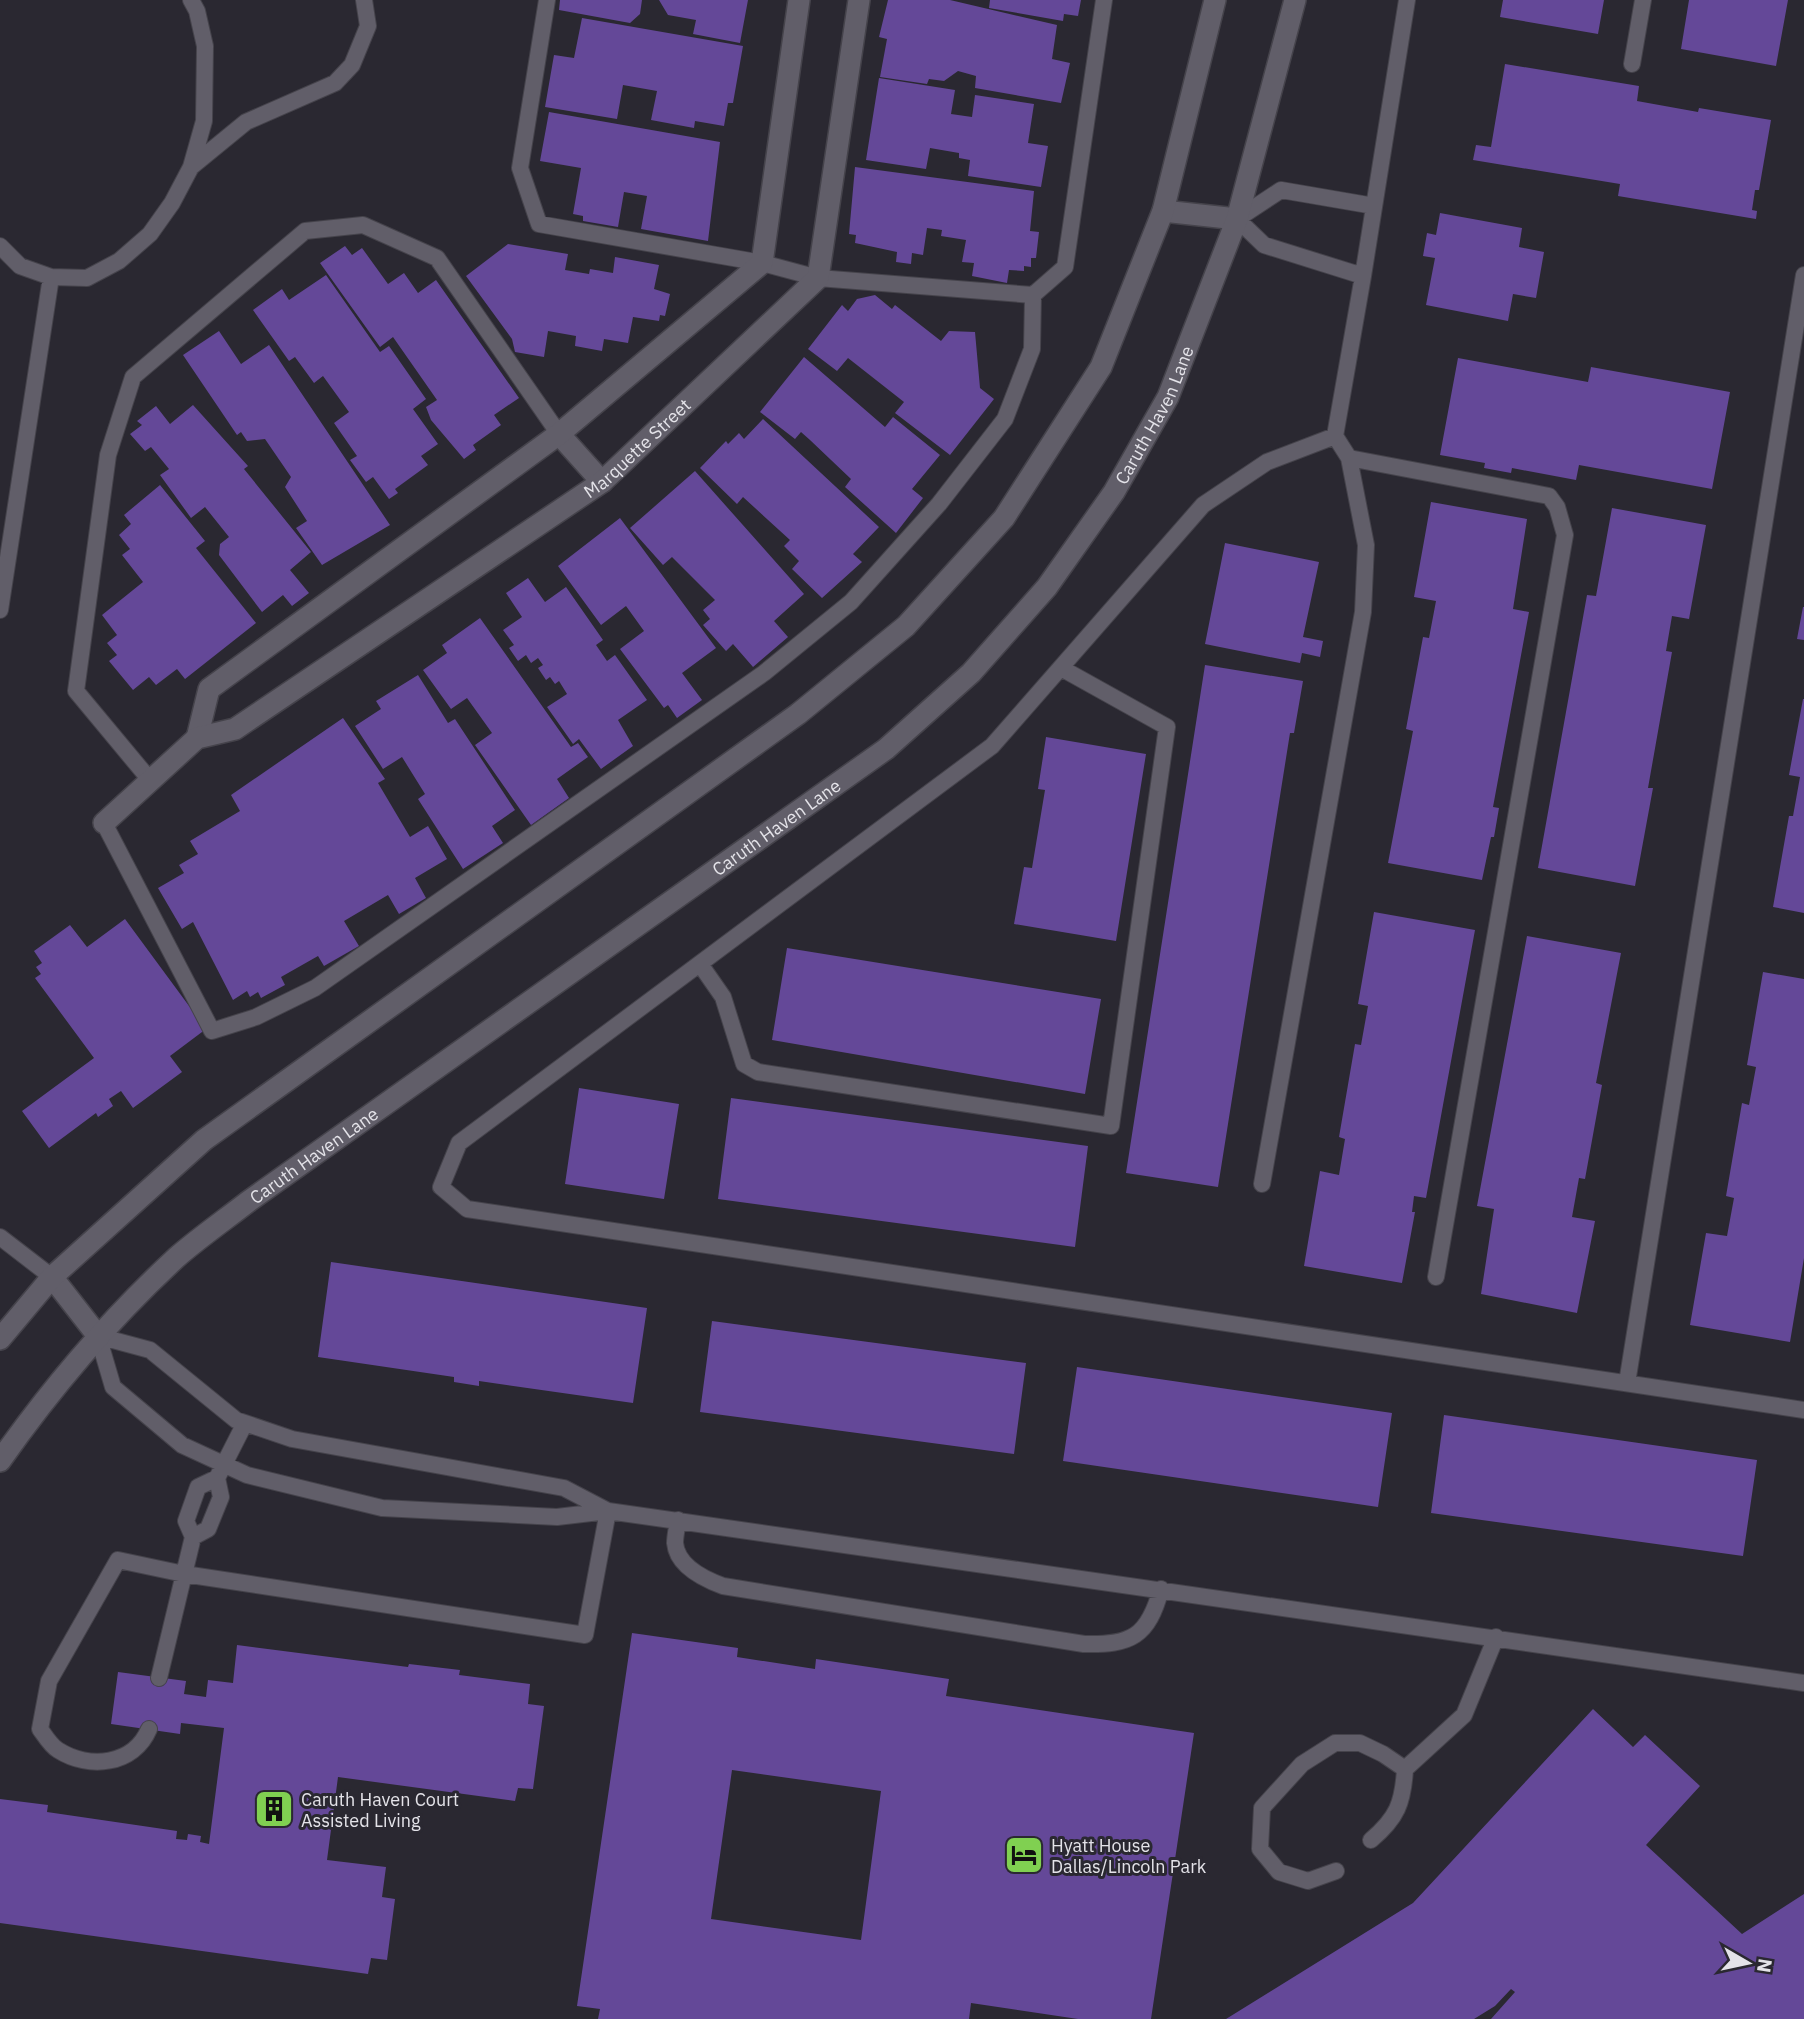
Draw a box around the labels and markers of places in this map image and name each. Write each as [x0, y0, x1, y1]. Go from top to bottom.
building icon: Caruth Haven Court Assisted Living [253, 1788, 295, 1830]
place label: Caruth Haven Court Assisted Living [301, 1788, 459, 1832]
hotel icon: Hyatt House Dallas/Lincoln Park [1003, 1834, 1045, 1876]
place label: Hyatt House Dallas/Lincoln Park [1051, 1834, 1207, 1878]

